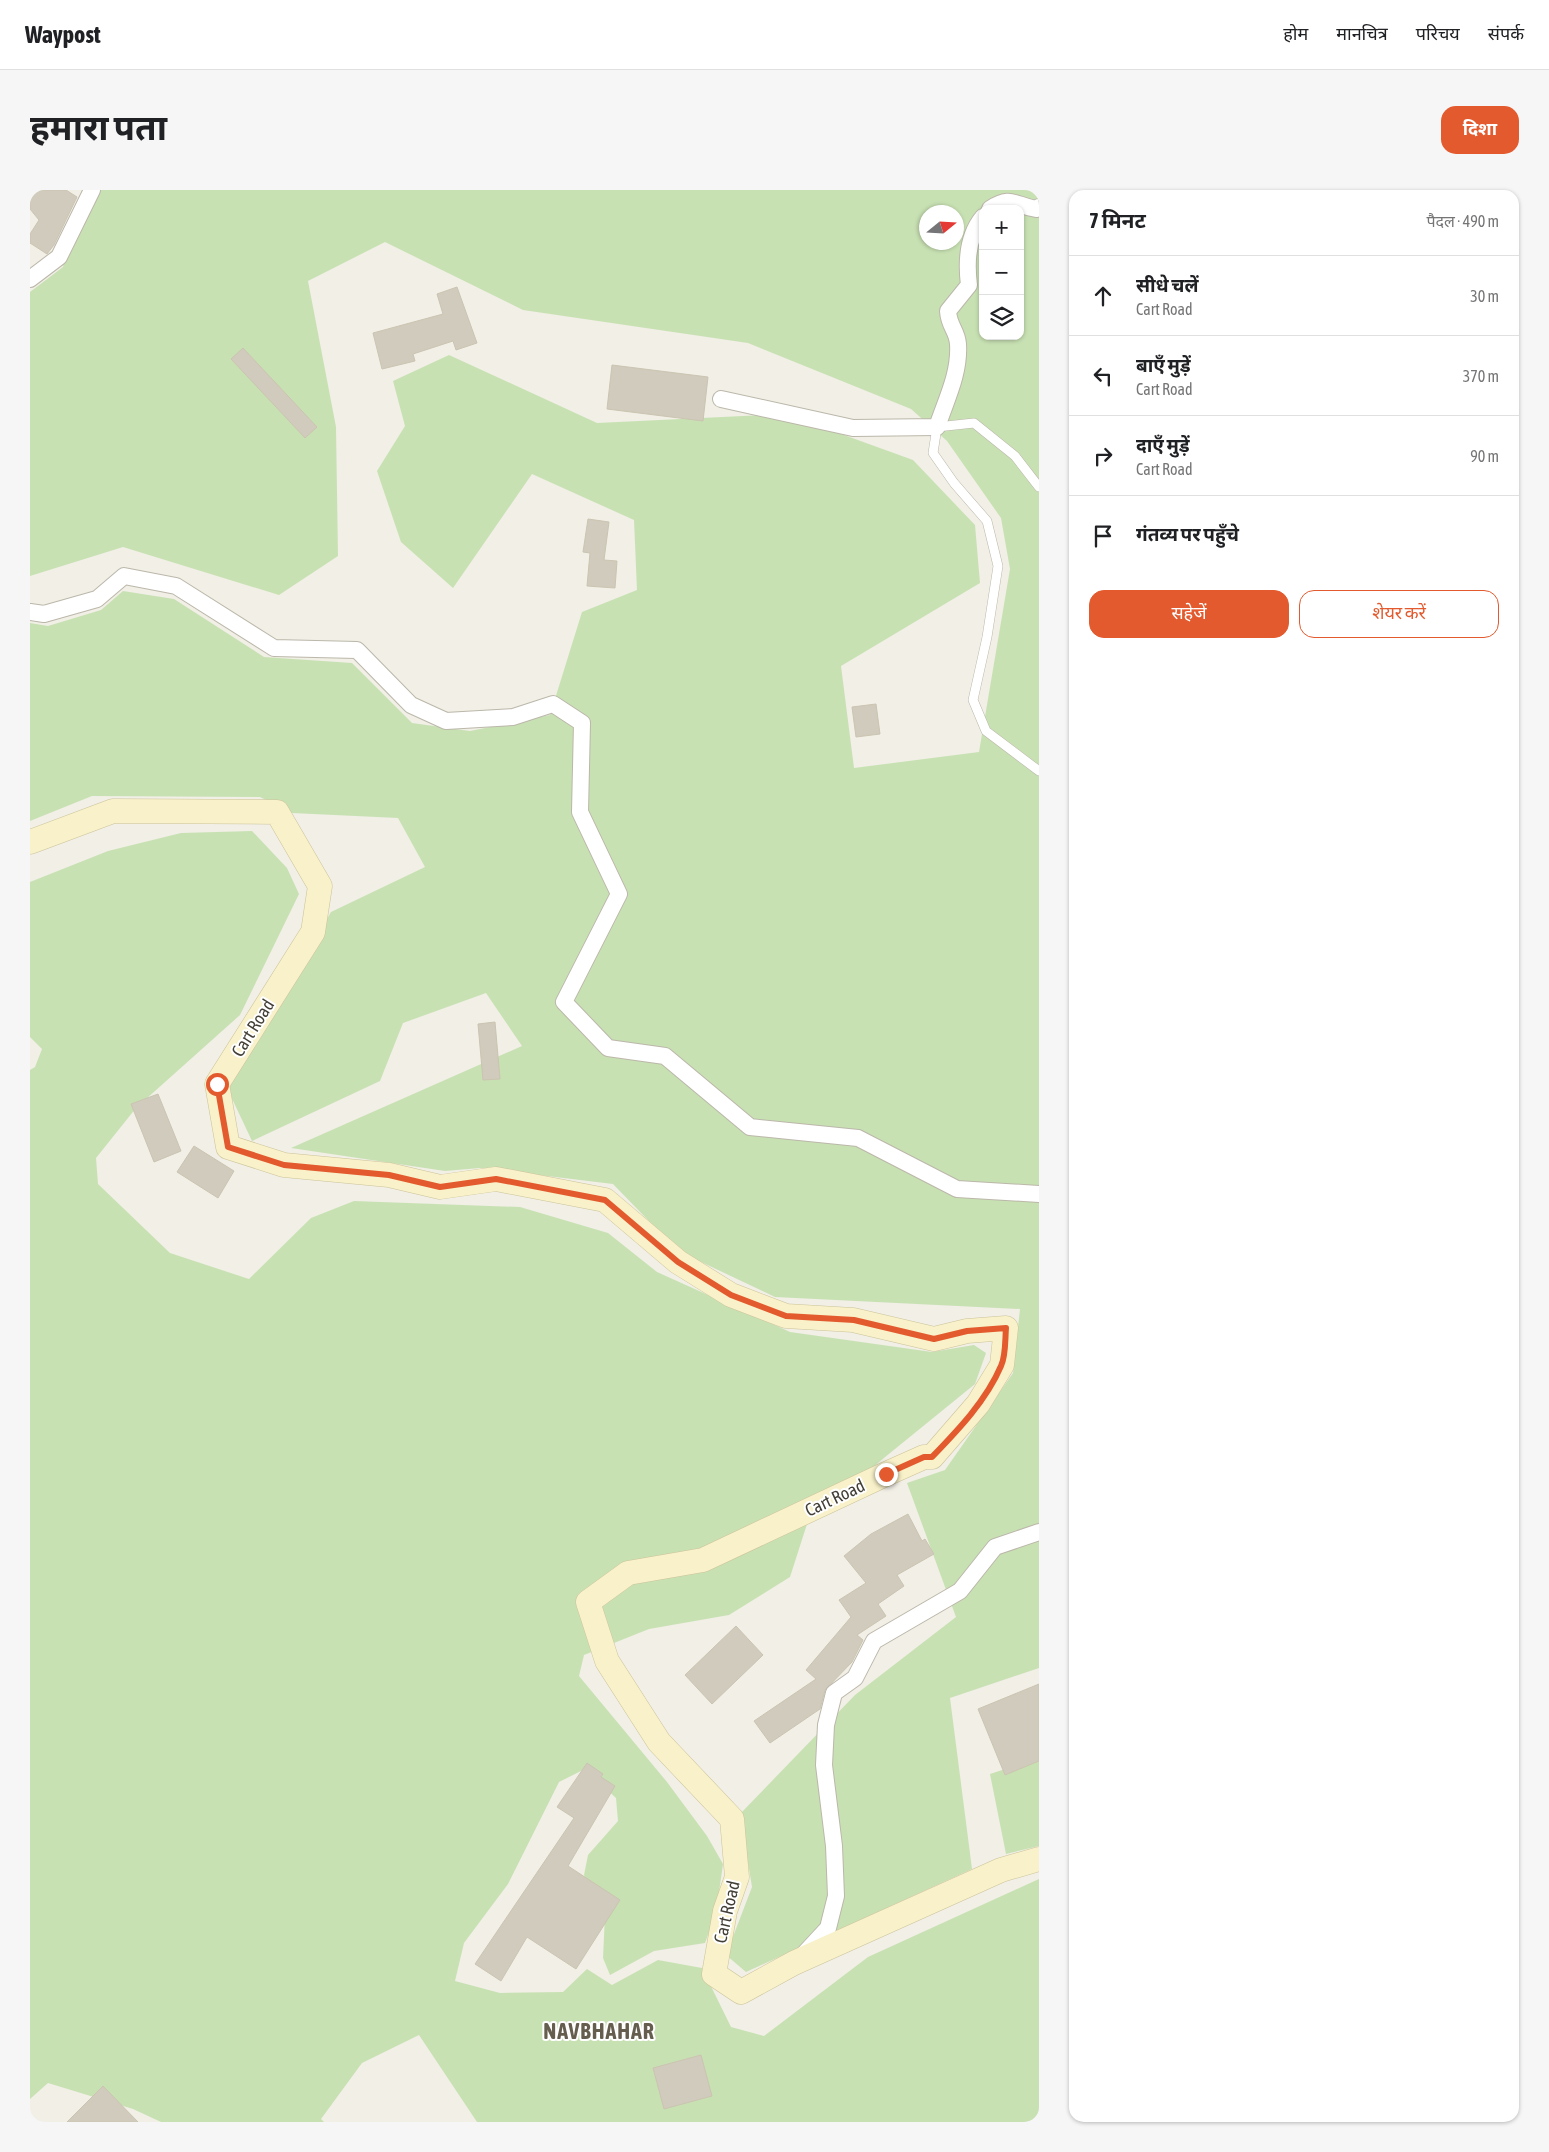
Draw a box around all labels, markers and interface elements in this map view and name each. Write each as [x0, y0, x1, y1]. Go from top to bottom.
text: Waypost [25, 21, 101, 48]
text: होम [1283, 23, 1308, 44]
text: मानचित्र [1336, 23, 1388, 44]
text: परिचय [1416, 23, 1460, 44]
text: संपर्क [1488, 23, 1524, 44]
button: दिशा [1441, 106, 1519, 154]
text: हमारा पता [30, 107, 167, 147]
north arrow [919, 205, 964, 250]
map controls [979, 205, 1024, 340]
button: + [979, 205, 1024, 250]
text: 7 मिनट [1089, 208, 1146, 232]
text: पैदल · 490 m [1426, 212, 1499, 230]
button: − [979, 250, 1024, 295]
text: सीधे चलें [1136, 274, 1199, 296]
icon: ahead [1089, 282, 1117, 310]
text: 30 m [1470, 287, 1499, 305]
button: layers [979, 295, 1024, 340]
text: Cart Road [1136, 300, 1193, 318]
text: बाएँ मुड़ें [1136, 354, 1191, 376]
icon: left [1089, 362, 1117, 390]
text: 370 m [1463, 367, 1499, 385]
text: Cart Road [1136, 380, 1193, 398]
text: दाएँ मुड़ें [1136, 434, 1190, 456]
icon: right [1089, 442, 1117, 470]
text: 90 m [1470, 447, 1499, 465]
text: Cart Road [1136, 460, 1193, 478]
icon: arrive [1089, 522, 1117, 550]
text: गंतव्य पर पहुँचे [1136, 523, 1239, 545]
button: सहेजें [1089, 590, 1289, 638]
button: शेयर करें [1299, 590, 1499, 638]
street label: Cart Road [227, 995, 278, 1060]
route start [206, 1073, 229, 1096]
route end [875, 1463, 898, 1486]
street label: Cart Road [802, 1475, 868, 1521]
street label: Cart Road [709, 1879, 744, 1945]
district label: NAVBHAHAR [543, 2018, 655, 2044]

